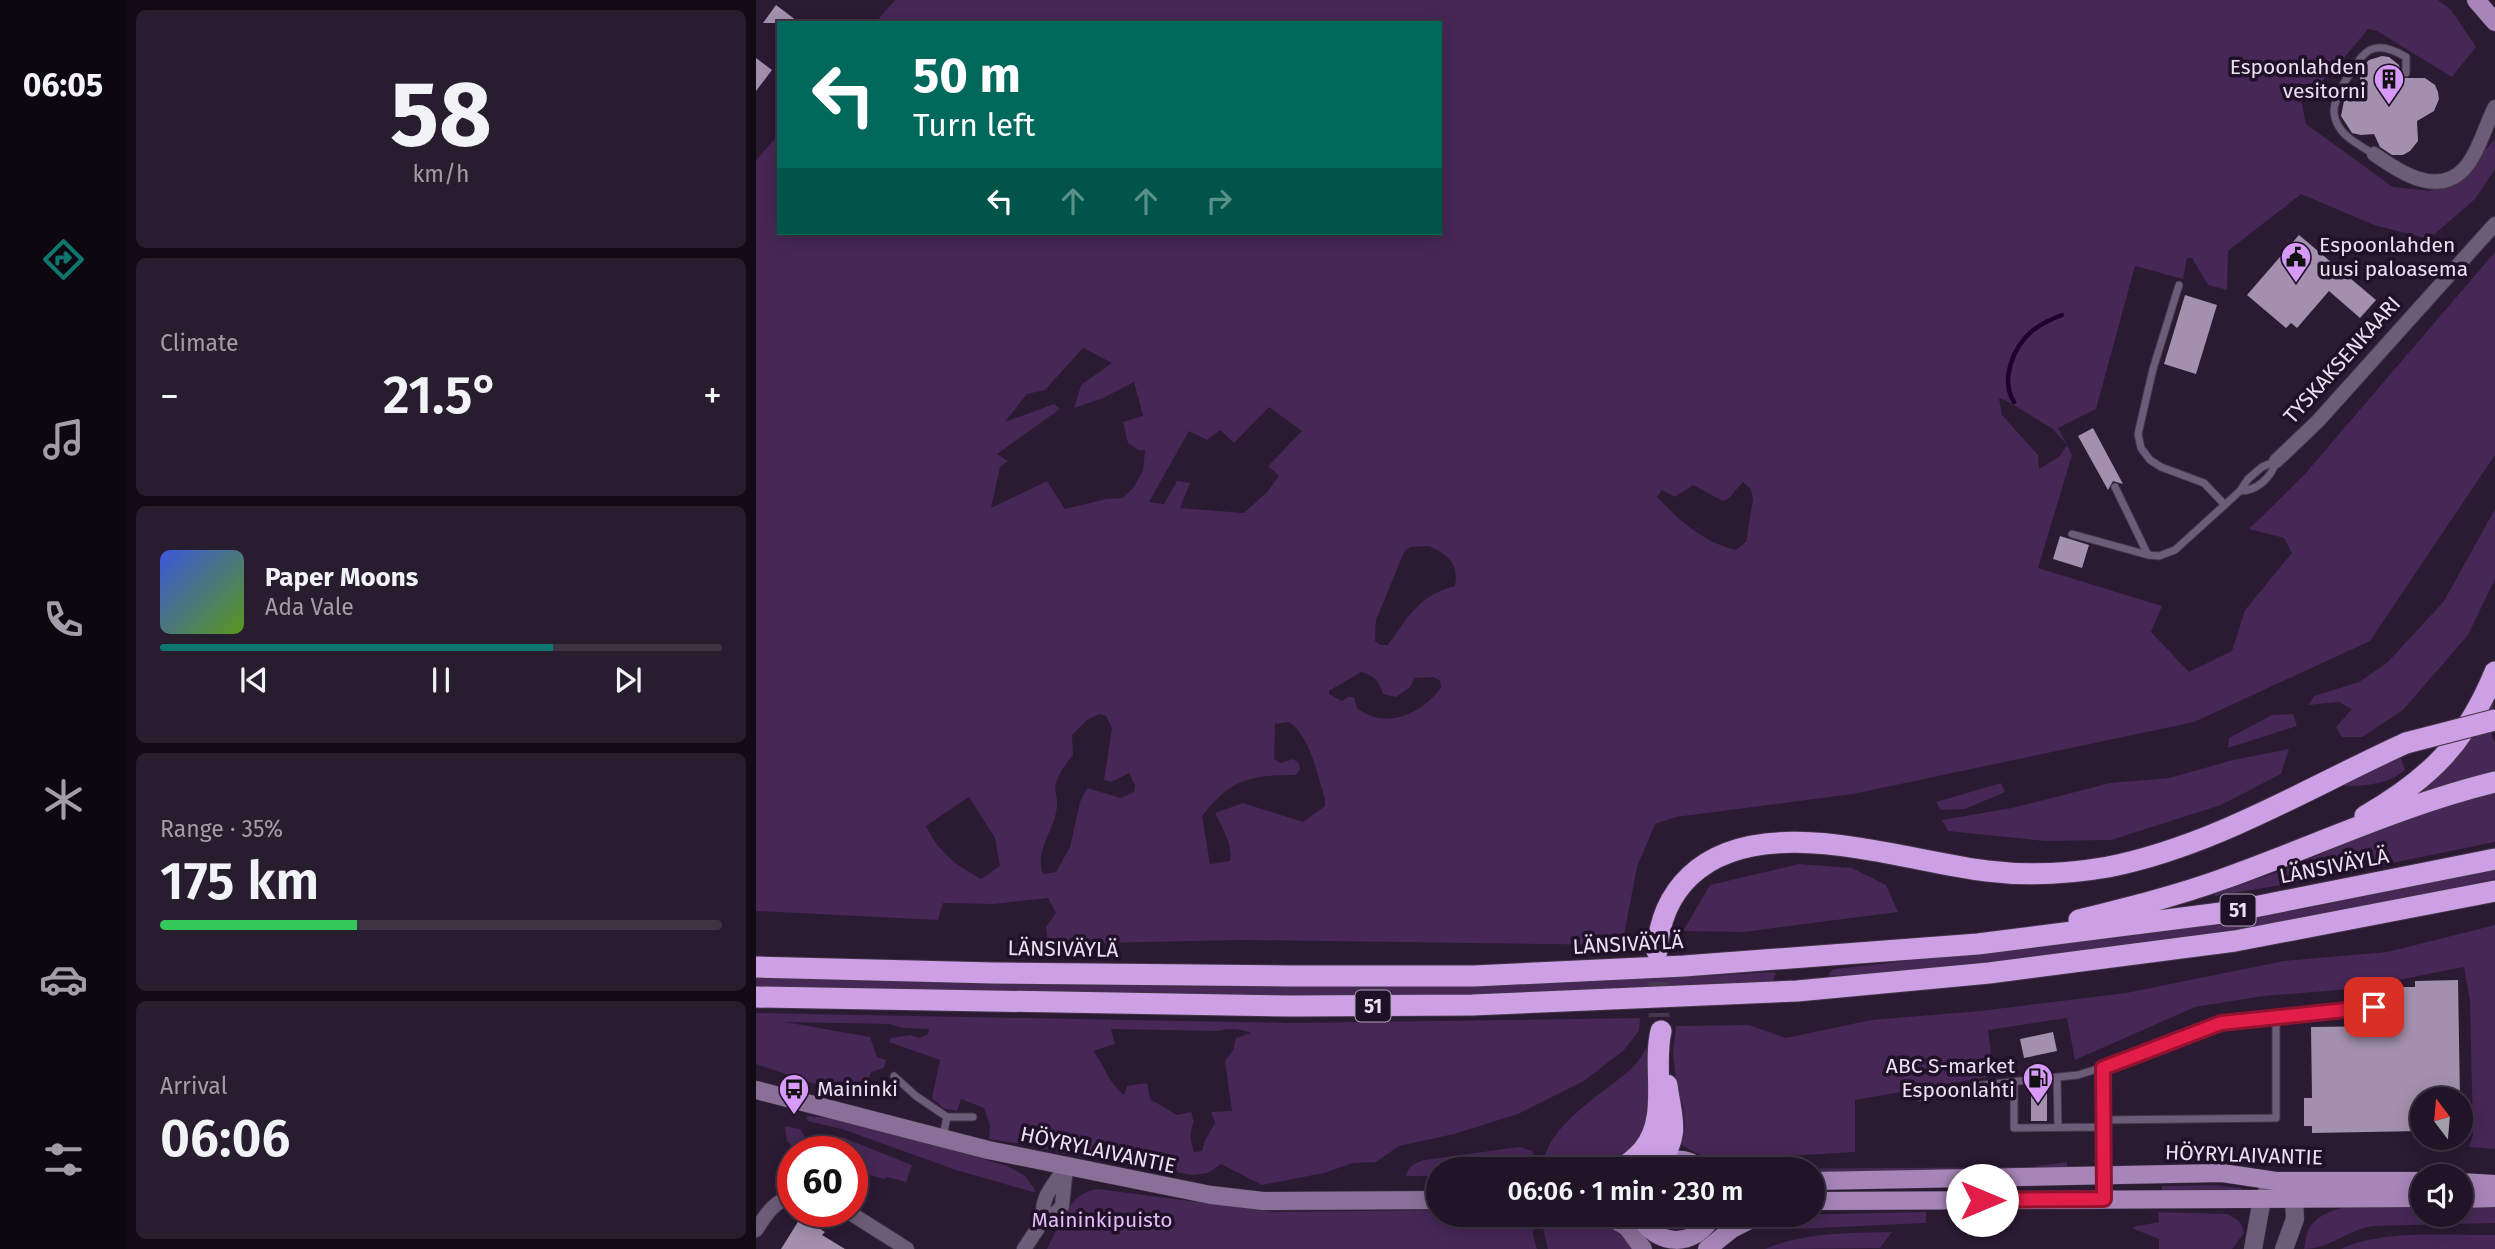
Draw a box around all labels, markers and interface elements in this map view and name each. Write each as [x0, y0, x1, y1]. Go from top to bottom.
text: 50 m [913, 46, 1021, 105]
icon: left [798, 49, 889, 140]
place label: Espoonlahden vesitorni [2230, 54, 2366, 104]
text: 58 [390, 60, 492, 169]
building icon: Espoonlahden vesitorni [2372, 62, 2406, 106]
text: 06:05 [23, 66, 103, 104]
text: Turn left [913, 106, 1035, 144]
text: km/h [413, 160, 469, 188]
icon: left [981, 182, 1019, 220]
icon: ahead [1054, 182, 1092, 220]
icon: ahead [1127, 182, 1165, 220]
icon: right [1200, 182, 1238, 220]
place label: Espoonlahden uusi paloasema [2319, 232, 2468, 282]
icon: directions [39, 235, 88, 284]
public building icon: Espoonlahden uusi paloasema [2279, 240, 2313, 284]
street label: TYSKAKSENKAARI [2278, 291, 2406, 429]
text: Climate [160, 329, 239, 357]
text: 21.5° [383, 364, 499, 427]
text: − [160, 373, 179, 419]
text: + [703, 373, 722, 419]
icon: music [39, 415, 88, 464]
text: Paper Moons [265, 562, 418, 593]
text: Ada Vale [265, 593, 354, 621]
icon: phone [39, 595, 88, 644]
icon: previous [235, 661, 273, 699]
icon: pause [422, 661, 460, 699]
icon: next [609, 661, 647, 699]
icon: climate [39, 775, 88, 824]
text: Range · 35% [160, 815, 283, 843]
street label: LÄNSIVÄYLÄ [2277, 843, 2391, 889]
text: 175 km [160, 850, 319, 913]
road number: 51 [2220, 894, 2256, 926]
street label: LÄNSIVÄYLÄ [1572, 928, 1684, 960]
street label: LÄNSIVÄYLÄ [1007, 935, 1119, 963]
icon: car [39, 955, 88, 1004]
pin [2344, 977, 2404, 1037]
icon: arrive [2355, 988, 2393, 1026]
road number: 51 [1356, 990, 1390, 1022]
place label: ABC S-market Espoonlahti [1886, 1053, 2015, 1103]
fuel station icon: ABC S-market Espoonlahti [2021, 1061, 2055, 1105]
text: Arrival [160, 1072, 227, 1100]
bus stop icon: Maininki [777, 1072, 811, 1116]
place label: Maininki [817, 1076, 898, 1102]
north arrow [2410, 1087, 2473, 1150]
map controls [2410, 1087, 2473, 1227]
text: 06:06 [160, 1107, 291, 1170]
street label: HÖYRYLAIVANTIE [1018, 1121, 1178, 1179]
icon: filters [39, 1135, 88, 1184]
speed limit sign: 60 [777, 1136, 868, 1227]
street label: HÖYRYLAIVANTIE [2165, 1139, 2323, 1171]
position arrow [1945, 1163, 2019, 1237]
button: sound [2410, 1164, 2473, 1227]
text: 06:06 · 1 min · 230 m [1508, 1176, 1743, 1207]
park label: Maininkipuisto [1032, 1207, 1172, 1233]

